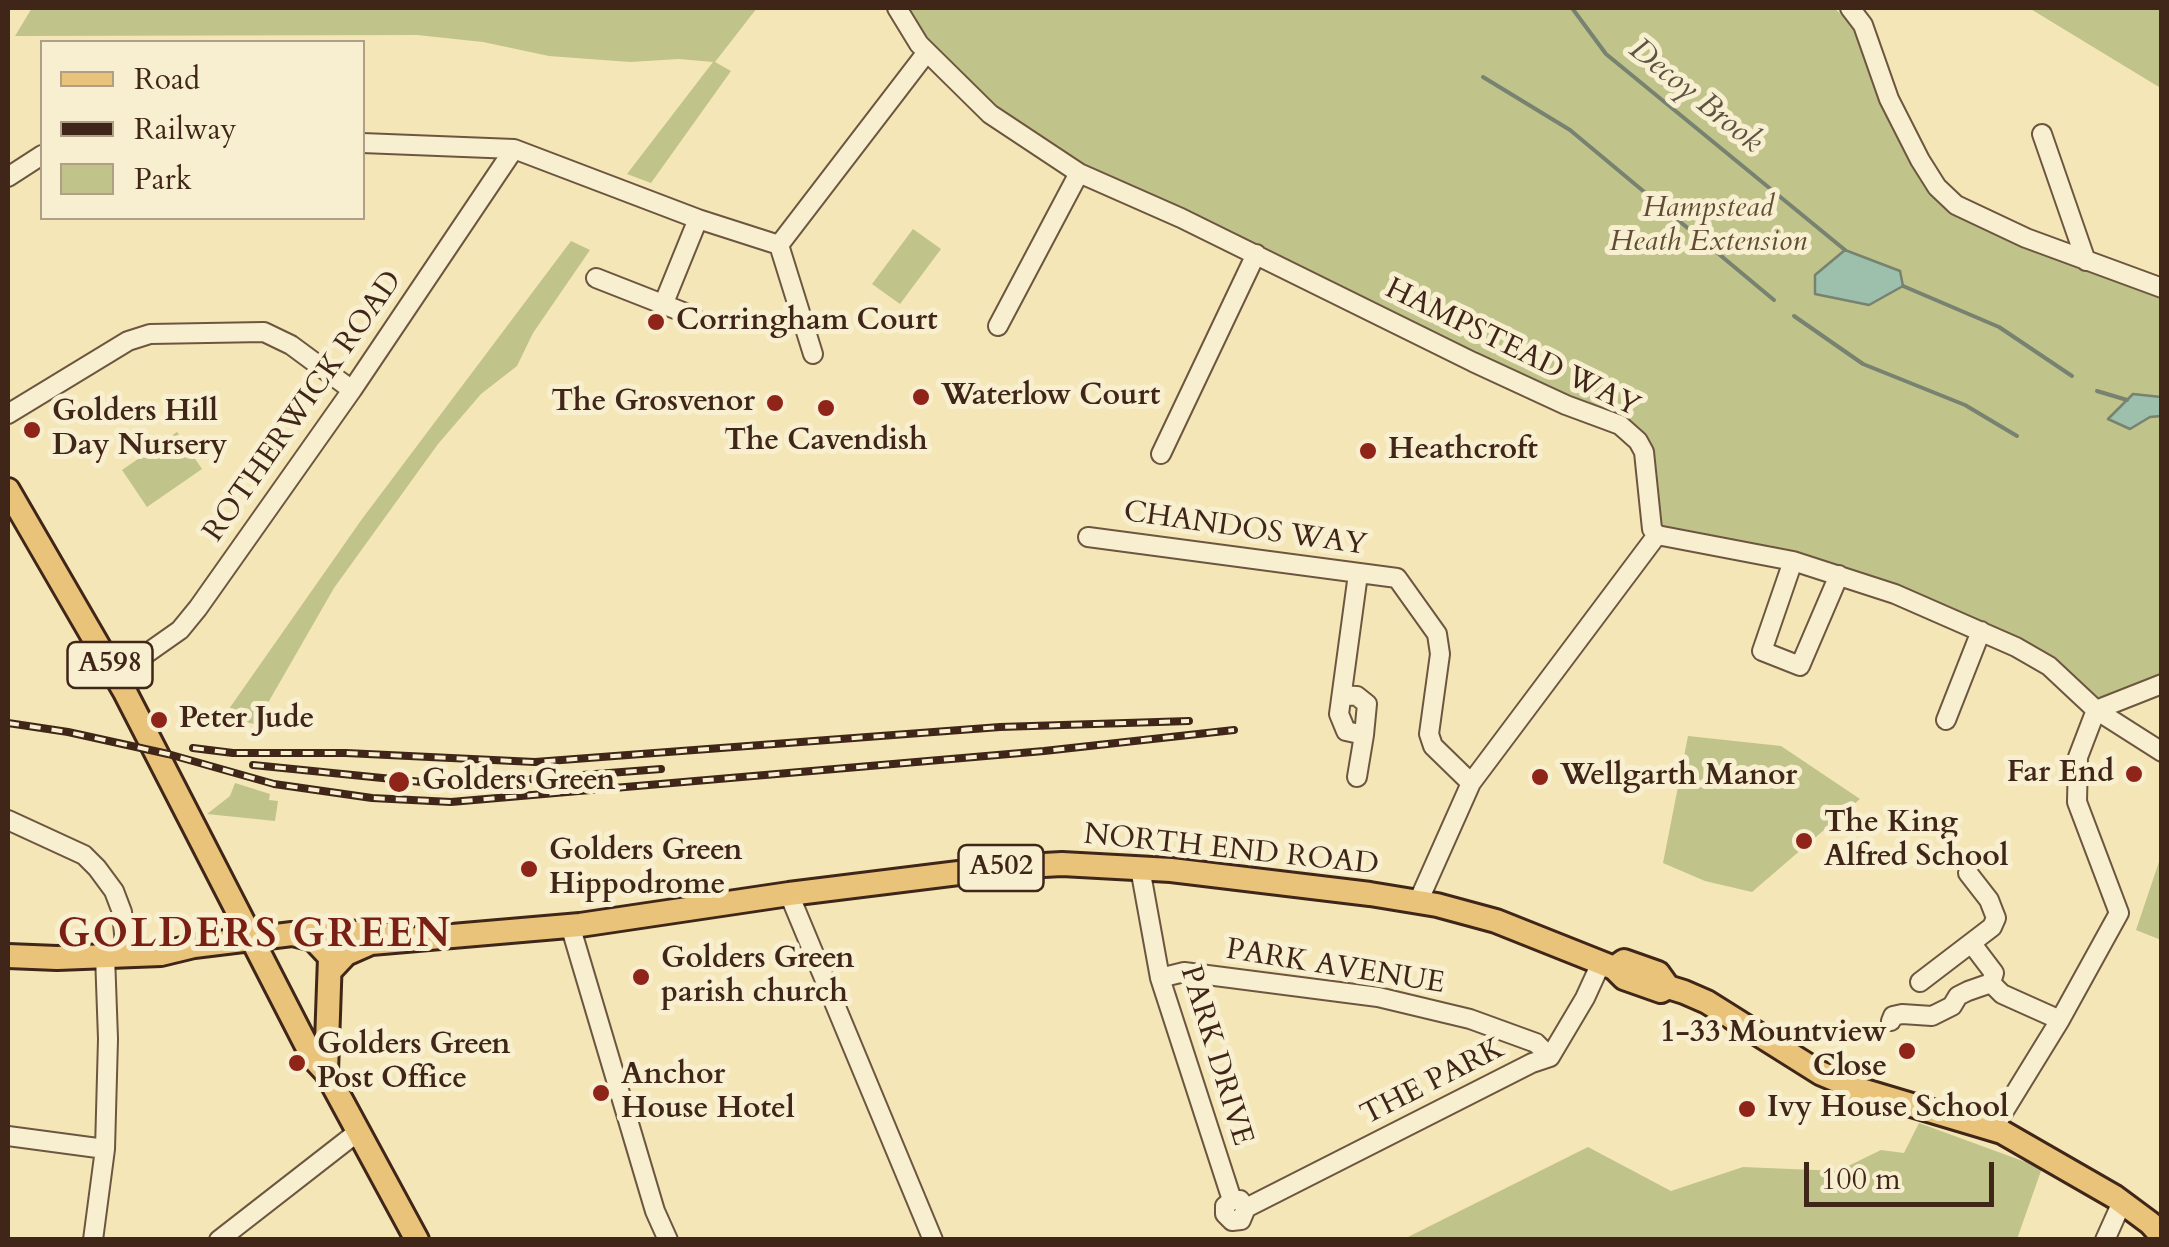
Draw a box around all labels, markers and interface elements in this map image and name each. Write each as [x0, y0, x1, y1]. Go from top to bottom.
water label: Decoy Brook [1620, 31, 1770, 163]
legend [40, 40, 365, 220]
text: Road [134, 59, 200, 100]
text: Railway [134, 109, 237, 150]
text: Park [134, 159, 192, 200]
park label: Hampstead Heath Extension [1609, 191, 1807, 262]
street label: ROTHERWICK ROAD [197, 265, 411, 549]
street label: HAMPSTEAD WAY [1379, 272, 1645, 426]
place label: Corringham Court [676, 304, 938, 340]
marker: Corringham Court [645, 311, 667, 333]
place label: Waterlow Court [941, 379, 1160, 415]
place label: The Grosvenor [551, 385, 755, 421]
marker: Waterlow Court [910, 386, 932, 408]
marker: The Grosvenor [764, 392, 786, 414]
place label: Golders Hill Day Nursery [52, 395, 227, 466]
marker: The Cavendish [815, 397, 837, 419]
marker: Golders Hill Day Nursery [21, 419, 43, 441]
place label: The Cavendish [724, 424, 928, 460]
place label: Heathcroft [1388, 433, 1538, 469]
marker: Heathcroft [1357, 440, 1379, 462]
street label: CHANDOS WAY [1121, 495, 1369, 565]
road number: A598 [68, 642, 152, 688]
place label: Peter Jude [179, 702, 314, 738]
marker: Peter Jude [148, 709, 170, 731]
place label: Far End [2007, 756, 2114, 792]
place label: Wellgarth Manor [1560, 759, 1797, 795]
marker: Far End [2123, 763, 2145, 785]
place label: Golders Green [422, 764, 616, 800]
marker: Wellgarth Manor [1529, 766, 1551, 788]
marker: Golders Green [386, 769, 412, 795]
place label: The King Alfred School [1824, 806, 2008, 876]
street label: NORTH END ROAD [1082, 818, 1380, 884]
marker: The King Alfred School [1793, 830, 1815, 852]
place label: Golders Green Hippodrome [549, 834, 743, 904]
road number: A502 [958, 845, 1044, 891]
marker: Golders Green Hippodrome [518, 858, 540, 880]
district label: GOLDERS GREEN [57, 913, 453, 961]
street label: PARK AVENUE [1223, 933, 1447, 1003]
place label: Golders Green parish church [661, 942, 855, 1012]
street label: PARK DRIVE [1171, 962, 1259, 1150]
marker: Golders Green parish church [630, 966, 652, 988]
place label: 1-33 Mountview Close [1660, 1016, 1887, 1086]
place label: Golders Green Post Office [317, 1028, 511, 1098]
street label: THE PARK [1355, 1032, 1511, 1134]
marker: 1-33 Mountview Close [1896, 1040, 1918, 1062]
marker: Golders Green Post Office [286, 1052, 308, 1074]
place label: Anchor House Hotel [621, 1058, 795, 1128]
marker: Anchor House Hotel [590, 1082, 612, 1104]
place label: Ivy House School [1767, 1091, 2009, 1127]
marker: Ivy House School [1736, 1098, 1758, 1120]
scale bar [1809, 1142, 1999, 1204]
text: 100 m [1821, 1159, 1901, 1200]

